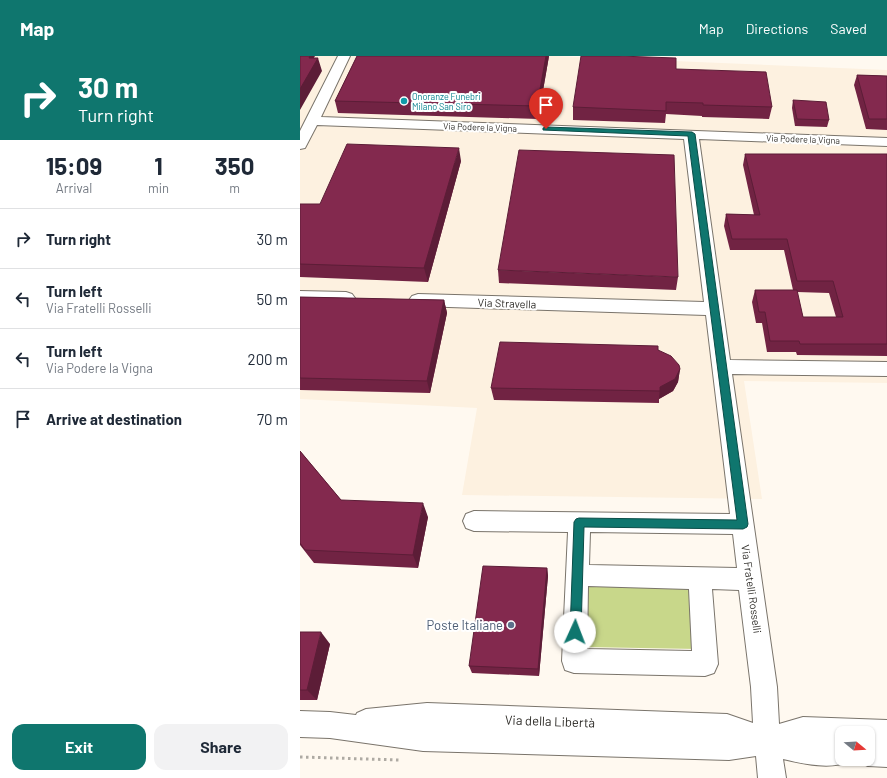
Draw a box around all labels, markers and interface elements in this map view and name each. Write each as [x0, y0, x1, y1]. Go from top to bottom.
text: Map [20, 17, 54, 40]
text: Map [699, 20, 724, 37]
text: Directions [746, 20, 808, 37]
text: Saved [830, 20, 867, 37]
text: 30 m [78, 70, 138, 104]
icon: right [12, 72, 64, 124]
pin [529, 88, 563, 129]
place label: Onoranze Funebri Milano San Siro [412, 91, 480, 112]
icon: arrive [535, 94, 557, 116]
marker: Onoranze Funebri Milano San Siro [399, 96, 409, 106]
text: Turn right [78, 104, 154, 126]
street label: Via Podere la Vigna [443, 120, 517, 134]
street label: Via Podere la Vigna [766, 132, 840, 146]
text: 15:09 [46, 151, 102, 180]
text: 1 [154, 151, 163, 180]
text: 350 [215, 151, 254, 180]
text: Arrival [56, 180, 92, 196]
text: min [148, 180, 169, 196]
text: m [229, 180, 240, 196]
icon: right [12, 228, 34, 250]
text: Turn right [46, 230, 111, 248]
text: 30 m [256, 230, 288, 248]
text: Turn left [46, 282, 102, 300]
icon: left [12, 288, 34, 310]
text: 50 m [256, 290, 288, 308]
street label: Via Stravella [477, 295, 537, 311]
text: Via Fratelli Rosselli [46, 300, 152, 316]
text: Turn left [46, 342, 102, 360]
icon: left [12, 348, 34, 370]
text: 200 m [248, 350, 288, 368]
text: Via Podere la Vigna [46, 360, 153, 376]
icon: arrive [12, 408, 34, 430]
text: Arrive at destination [46, 410, 182, 428]
text: 70 m [257, 410, 288, 428]
street label: Via Fratelli Rosselli [739, 544, 765, 634]
position arrow [554, 611, 596, 653]
place label: Poste Italiane [427, 617, 503, 633]
marker: Poste Italiane [506, 620, 516, 630]
street label: Via della Libertà [505, 711, 595, 731]
button: Exit [12, 724, 146, 770]
button: Share [154, 724, 288, 770]
north arrow [835, 726, 875, 766]
map controls [835, 726, 875, 766]

